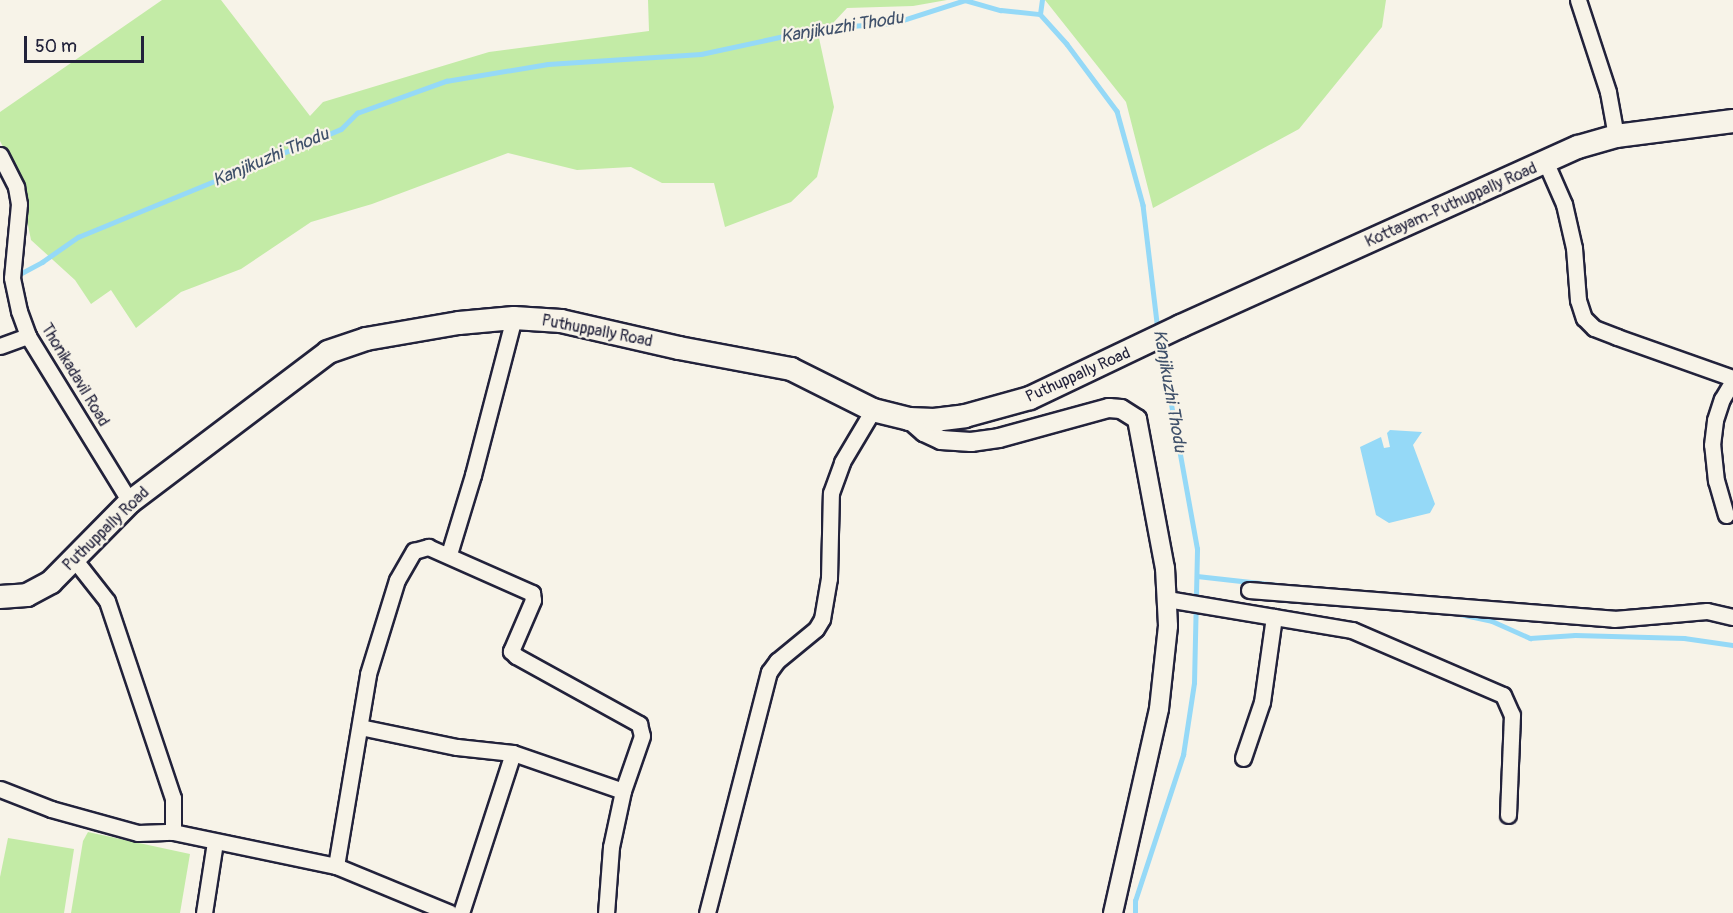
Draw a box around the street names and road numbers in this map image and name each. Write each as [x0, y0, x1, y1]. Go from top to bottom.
street label: Kottayam-Puthuppally Road [1362, 158, 1540, 252]
street label: Puthuppally Road [540, 311, 654, 351]
street label: Thonikadavil Road [37, 320, 113, 430]
street label: Puthuppally Road [1023, 343, 1133, 407]
street label: Puthuppally Road [59, 483, 153, 575]

